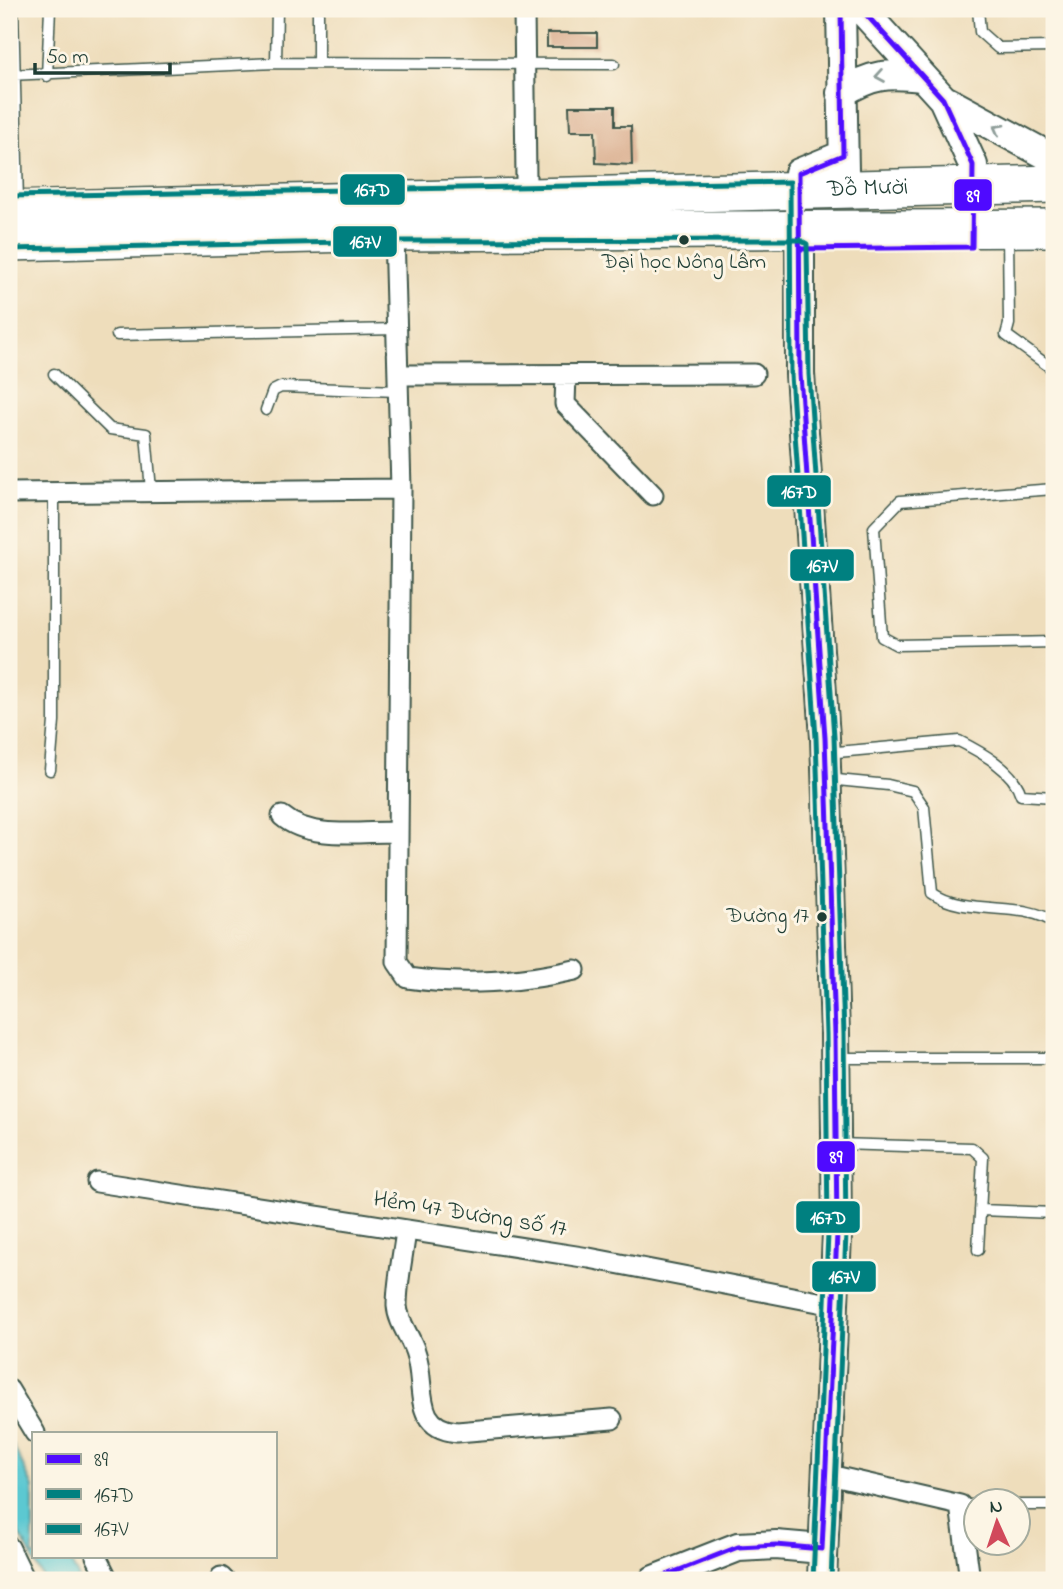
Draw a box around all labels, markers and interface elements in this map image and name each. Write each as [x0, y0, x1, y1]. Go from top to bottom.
scale bar [35, 32, 170, 76]
text: 50 m [46, 43, 89, 73]
one-way arrow [874, 68, 886, 83]
one-way arrow [993, 124, 1006, 137]
street label: Đỗ Mười [826, 170, 909, 207]
line badge: 167D [339, 173, 406, 206]
text: 167D [354, 178, 390, 205]
line badge: 89 [953, 178, 993, 212]
text: 89 [966, 184, 980, 211]
line badge: 167V [332, 225, 398, 258]
text: 167V [349, 230, 382, 257]
marker: Đại học Nông Lâm [677, 233, 691, 247]
place label: Đại học Nông Lâm [601, 247, 766, 280]
line badge: 167D [766, 474, 832, 508]
text: 167D [781, 480, 817, 507]
line badge: 167V [789, 548, 855, 582]
text: 167V [806, 554, 839, 581]
place label: Đường 17 [726, 901, 809, 934]
marker: Đường 17 [815, 910, 829, 924]
line badge: 89 [816, 1140, 856, 1173]
text: 89 [829, 1145, 843, 1172]
street label: Hẻm 47 Đường số 17 [371, 1182, 569, 1248]
line badge: 167D [795, 1200, 861, 1234]
text: 167D [810, 1206, 846, 1233]
line badge: 167V [811, 1260, 877, 1293]
text: 167V [828, 1265, 861, 1292]
legend [32, 1432, 276, 1558]
text: 89 [94, 1446, 109, 1476]
text: 167D [94, 1482, 134, 1512]
north arrow [962, 1488, 1032, 1558]
text: N [989, 1494, 1004, 1521]
text: 167V [94, 1516, 129, 1546]

